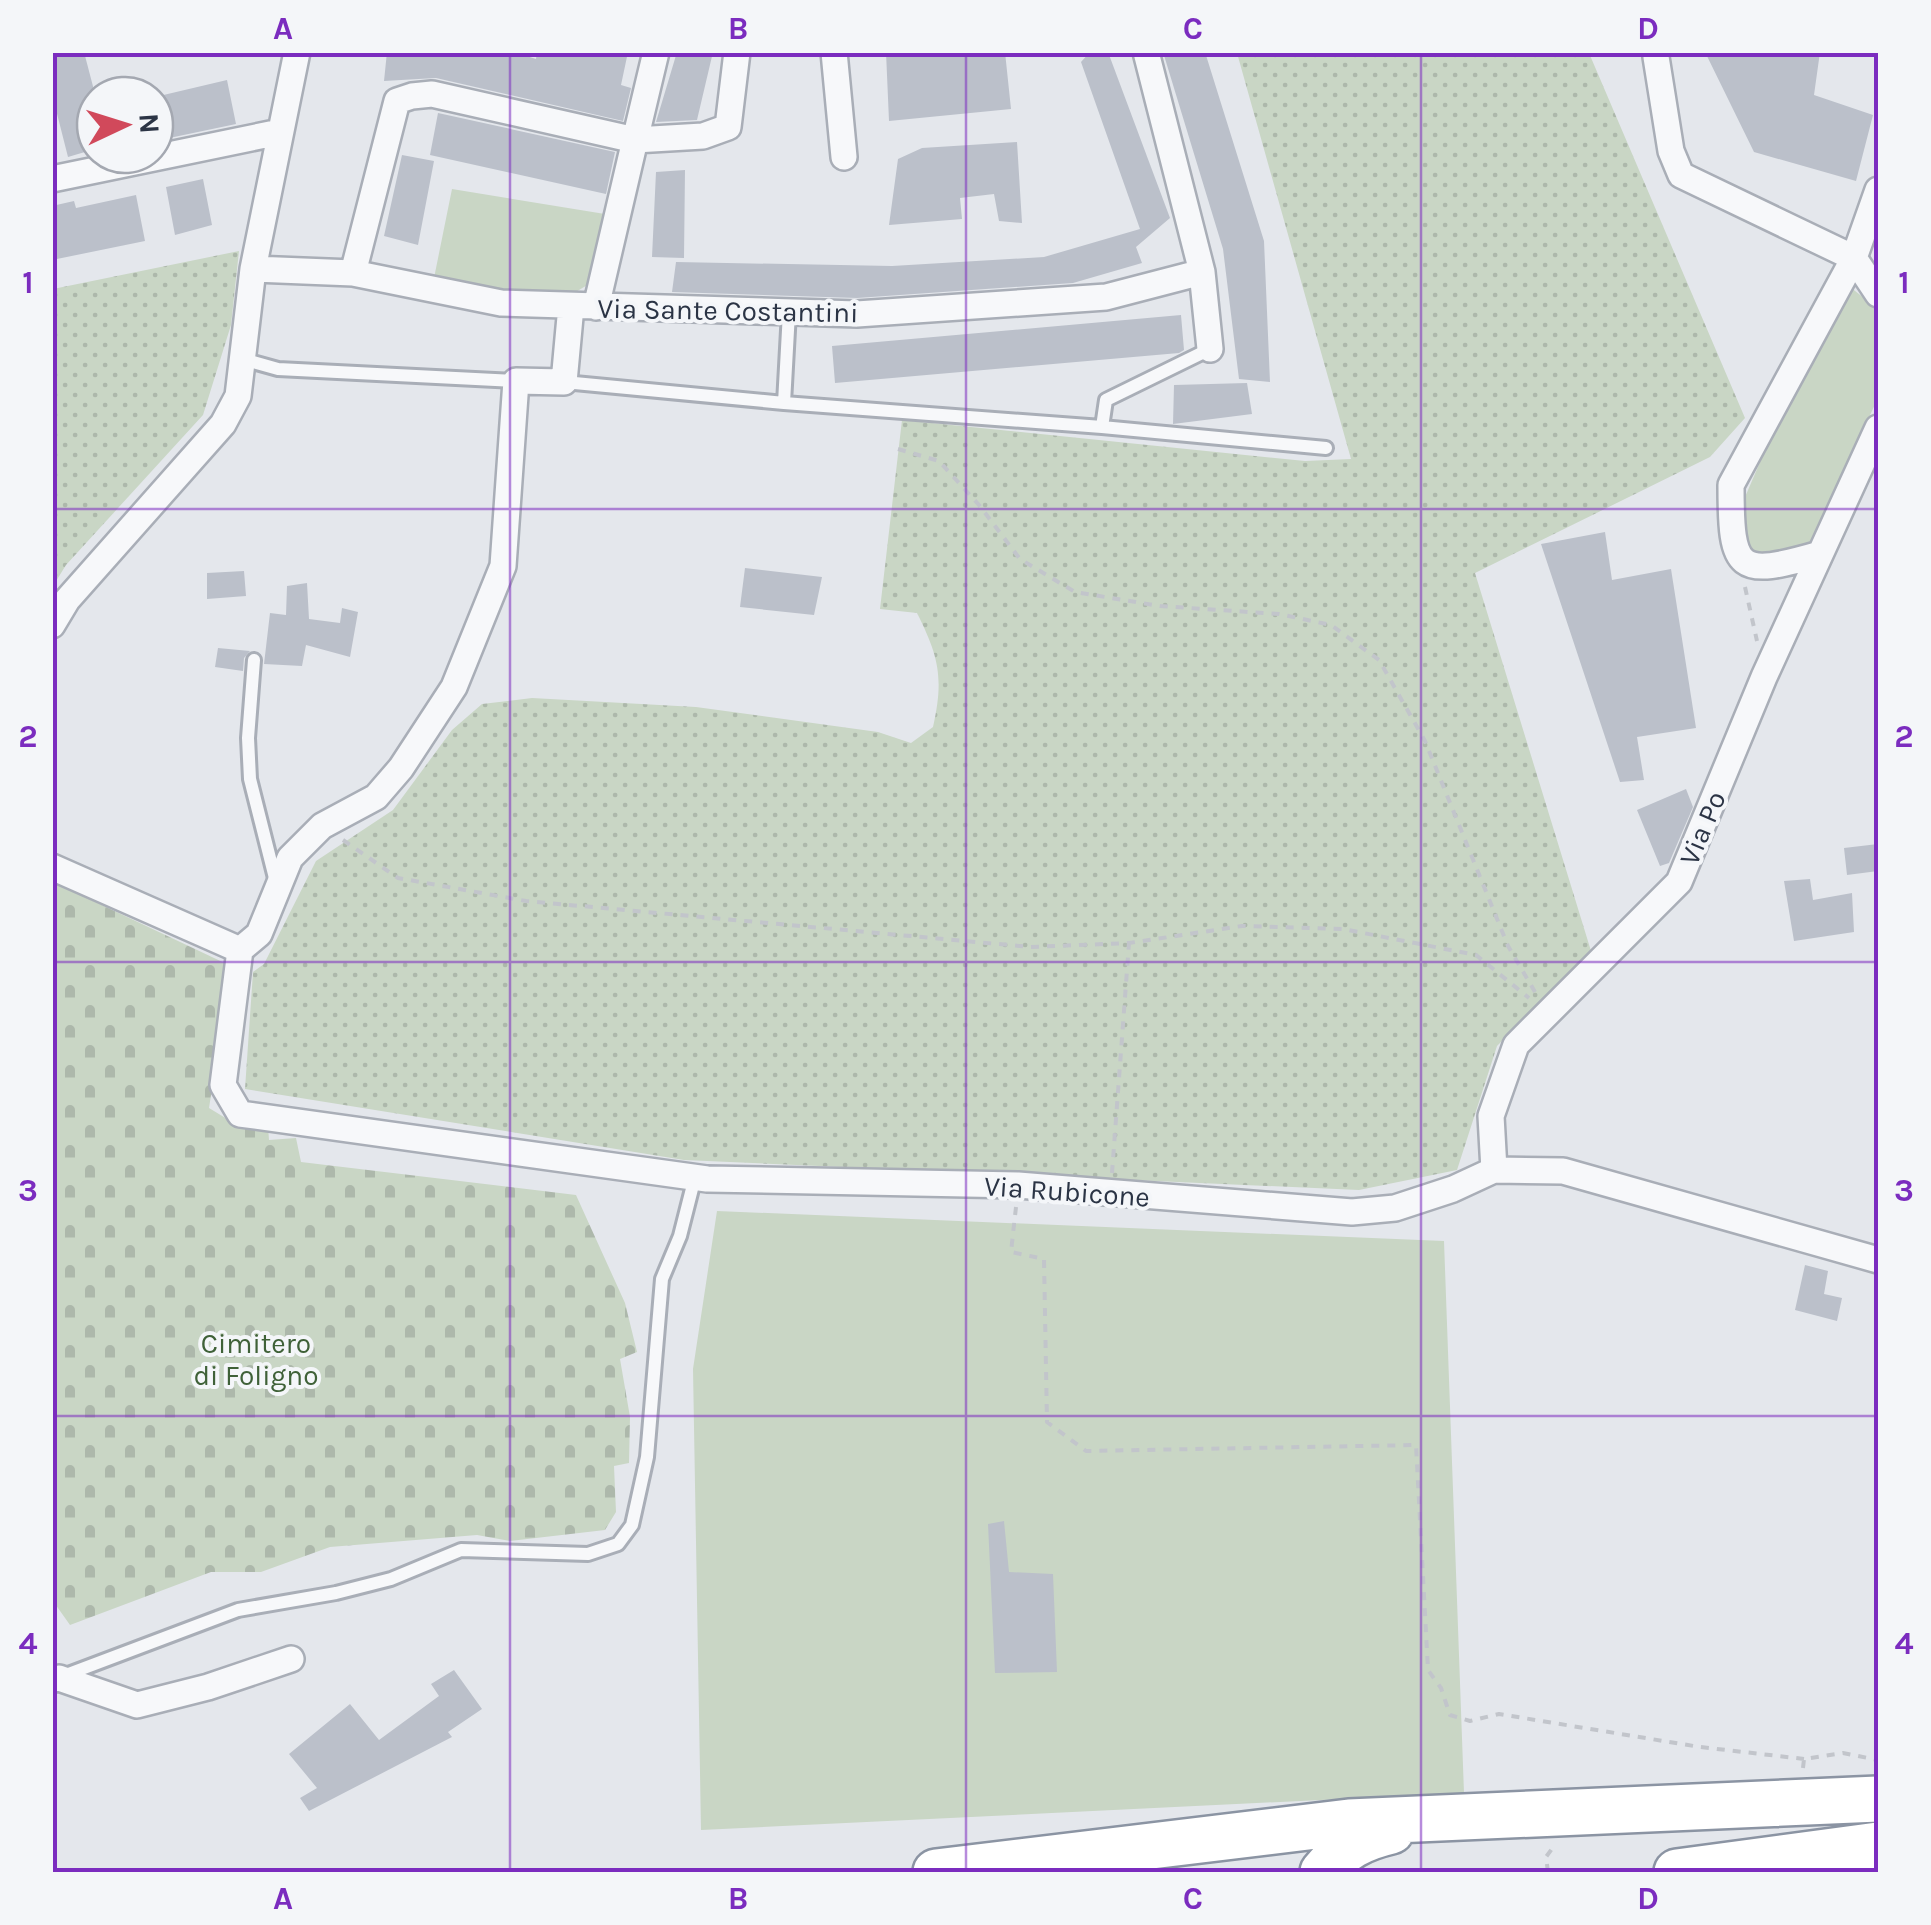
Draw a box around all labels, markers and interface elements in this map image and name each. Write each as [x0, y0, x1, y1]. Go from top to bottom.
text: A [273, 10, 293, 47]
text: B [728, 10, 748, 47]
text: C [1183, 10, 1203, 47]
text: D [1637, 10, 1659, 47]
north arrow [75, 75, 175, 175]
text: N [132, 112, 167, 134]
text: 1 [22, 264, 34, 301]
text: 1 [1898, 264, 1910, 301]
street label: Via Sante Costantini [597, 292, 859, 329]
text: 2 [18, 718, 38, 755]
text: 2 [1894, 718, 1914, 755]
street label: Via Po [1672, 786, 1733, 870]
street label: Via Rubicone [983, 1169, 1151, 1214]
text: 3 [18, 1172, 38, 1209]
text: 3 [1894, 1172, 1914, 1209]
park label: Cimitero di Foligno [194, 1327, 318, 1392]
text: 4 [18, 1625, 38, 1662]
text: 4 [1894, 1625, 1914, 1662]
text: A [273, 1880, 293, 1917]
text: B [728, 1880, 748, 1917]
text: C [1183, 1880, 1203, 1917]
text: D [1637, 1880, 1659, 1917]

